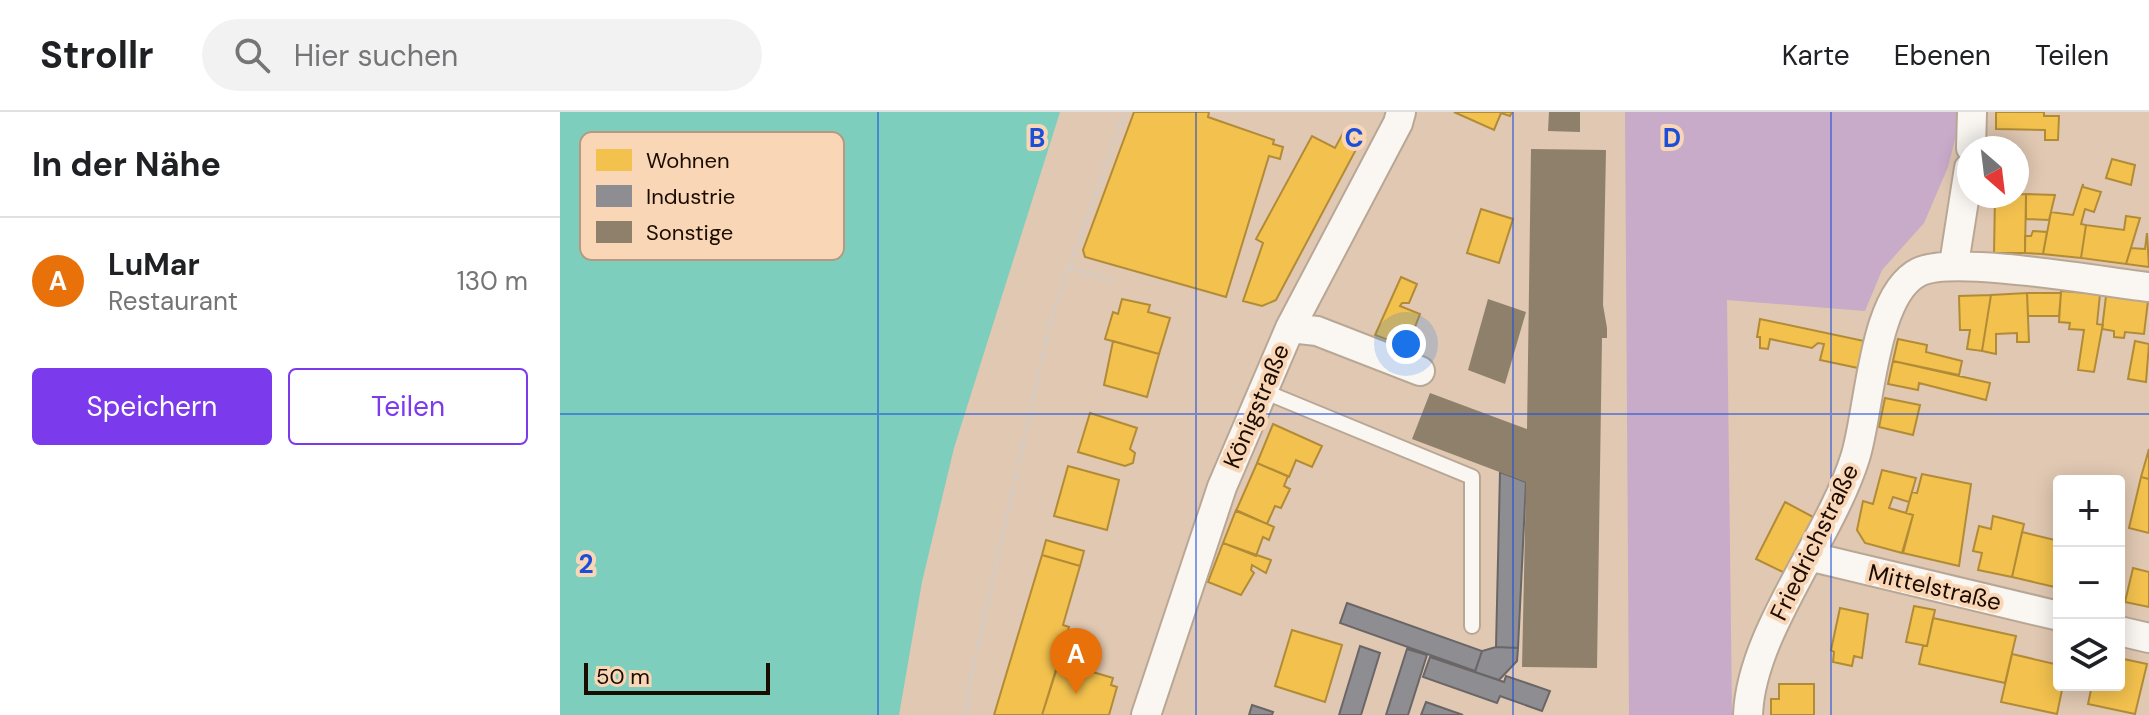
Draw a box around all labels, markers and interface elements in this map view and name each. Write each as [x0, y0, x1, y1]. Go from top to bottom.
search box [202, 19, 762, 91]
text: Strollr [40, 30, 154, 80]
icon: search [230, 33, 274, 77]
text: Hier suchen [294, 36, 458, 75]
text: Karte [1782, 37, 1850, 74]
text: Ebenen [1894, 37, 1991, 74]
text: Teilen [2035, 37, 2109, 74]
text: B [1029, 121, 1045, 155]
text: C [1344, 121, 1364, 155]
text: D [1663, 121, 1681, 155]
legend [580, 132, 844, 260]
north arrow [1957, 136, 2029, 208]
text: In der Nähe [32, 142, 221, 187]
text: Wohnen [646, 146, 730, 175]
text: Industrie [646, 182, 735, 211]
text: Sonstige [646, 218, 733, 247]
text: LuMar [108, 245, 200, 284]
text: A [49, 264, 67, 298]
text: 130 m [457, 264, 528, 298]
text: Restaurant [108, 284, 238, 318]
your location [1386, 324, 1426, 364]
street label: Königstraße [1216, 339, 1296, 473]
button: Speichern [32, 368, 272, 445]
button: Teilen [288, 368, 528, 445]
street label: Friedrichstraße [1763, 459, 1865, 625]
map controls [2053, 475, 2125, 691]
button: + [2053, 475, 2125, 547]
text: 2 [578, 547, 594, 581]
button: − [2053, 547, 2125, 619]
street label: Mittelstraße [1866, 557, 2004, 617]
button: layers [2053, 619, 2125, 691]
pin: A [1050, 628, 1102, 694]
scale bar [584, 659, 770, 695]
text: 50 m [596, 662, 650, 691]

